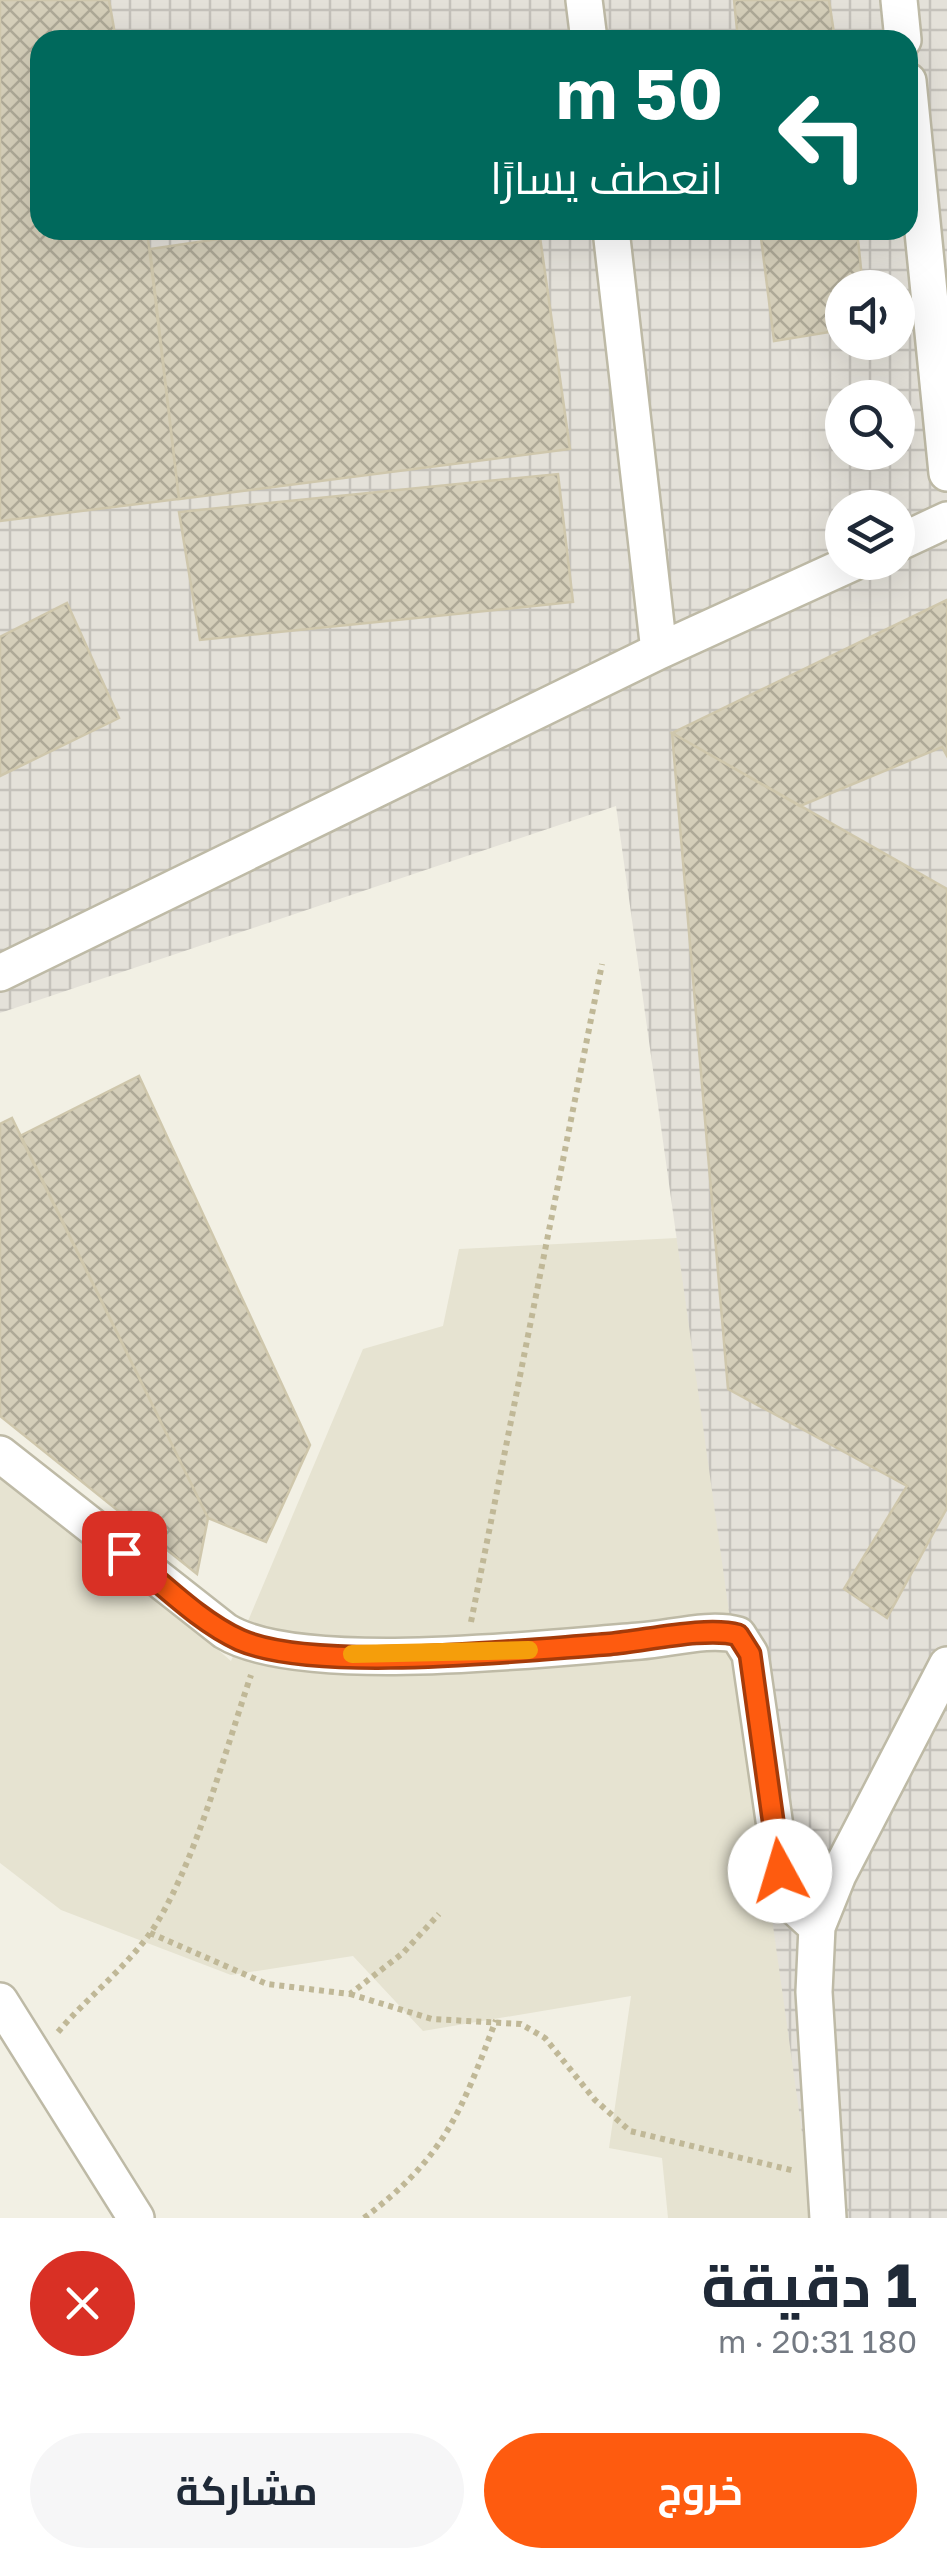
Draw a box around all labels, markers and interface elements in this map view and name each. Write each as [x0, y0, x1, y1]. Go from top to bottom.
text: 50 m [556, 50, 723, 134]
icon: left [758, 70, 888, 200]
text: انعطف يسارًا [490, 150, 723, 204]
map controls [825, 270, 915, 580]
button: sound [825, 270, 915, 360]
button: search [825, 380, 915, 470]
button: layers [825, 490, 915, 580]
pin [82, 1511, 167, 1596]
icon: arrive [97, 1526, 152, 1581]
position arrow [728, 1819, 832, 1923]
text: 1 دقيقة [701, 2248, 917, 2320]
button: close [30, 2251, 135, 2356]
text: 180 m · 20:31 [718, 2322, 917, 2360]
button: مشاركة [30, 2433, 464, 2548]
button: خروج [484, 2433, 917, 2548]

